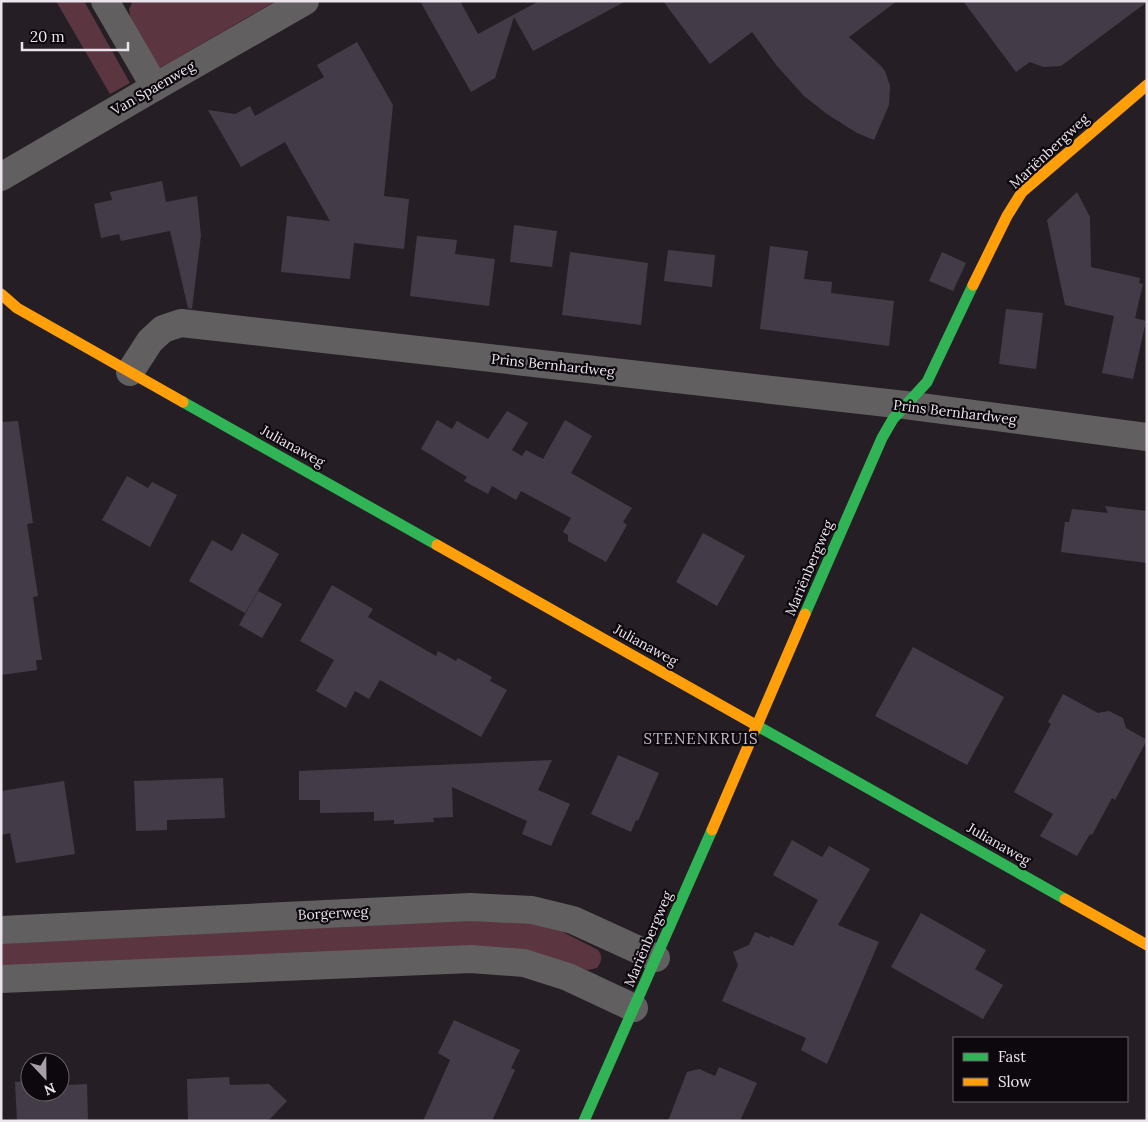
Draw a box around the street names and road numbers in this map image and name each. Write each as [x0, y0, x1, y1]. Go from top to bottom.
street label: Van Spaenweg [107, 57, 198, 120]
street label: Mariënbergweg [1006, 109, 1093, 192]
street label: Prins Bernhardweg [490, 350, 616, 380]
street label: Prins Bernhardweg [892, 395, 1018, 429]
street label: Julianaweg [257, 421, 328, 471]
street label: Mariënbergweg [781, 517, 837, 619]
street label: Julianaweg [610, 620, 681, 670]
street label: Julianaweg [963, 818, 1034, 870]
street label: Mariënbergweg [620, 888, 676, 990]
street label: Borgerweg [297, 902, 369, 924]

